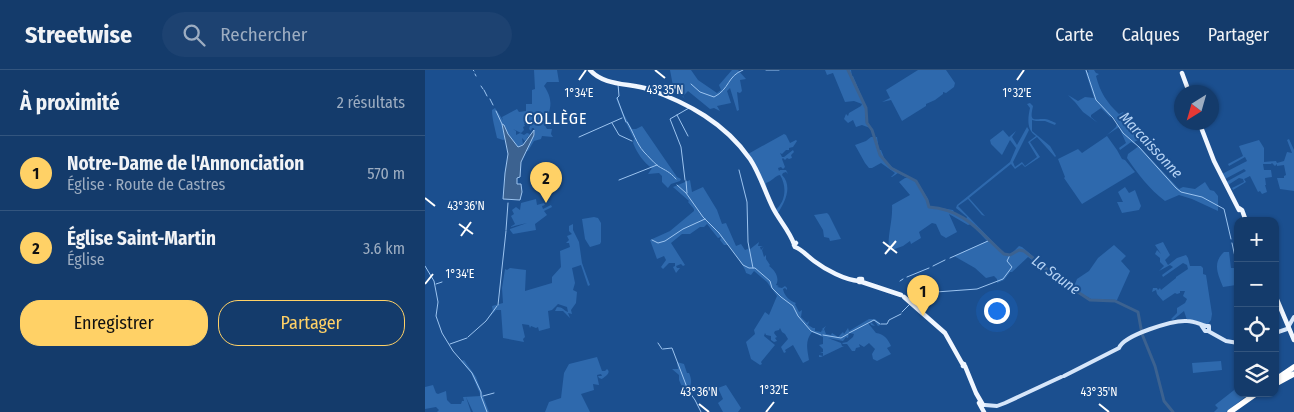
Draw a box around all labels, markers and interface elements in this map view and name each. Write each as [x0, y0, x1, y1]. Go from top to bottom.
search box [162, 12, 512, 57]
text: Streetwise [25, 21, 132, 49]
icon: search [180, 21, 208, 49]
text: Rechercher [220, 23, 307, 46]
text: Carte [1055, 24, 1094, 46]
text: Calques [1122, 24, 1180, 46]
text: Partager [1208, 24, 1269, 46]
text: 43°35'N [647, 83, 683, 97]
north arrow [1174, 85, 1219, 130]
text: 1°34'E [565, 86, 594, 100]
text: 1°32'E [1003, 86, 1032, 100]
text: À proximité [20, 90, 120, 116]
text: 2 résultats [337, 93, 405, 112]
water label: Marcaissonne [1116, 108, 1186, 182]
district label: COLLÈGE [524, 109, 588, 128]
text: Notre-Dame de l'Annonciation [67, 152, 304, 175]
pin: 2 [530, 162, 562, 203]
text: 1 [33, 164, 39, 183]
text: 570 m [367, 164, 405, 183]
text: Église · Route de Castres [67, 175, 225, 194]
text: 43°36'N [447, 199, 485, 213]
map controls [1234, 217, 1279, 397]
button: + [1234, 217, 1279, 262]
text: Église Saint-Martin [67, 227, 216, 250]
text: 2 [32, 239, 40, 258]
text: 3.6 km [363, 239, 405, 258]
text: Église [67, 250, 105, 269]
water label: La Saune [1028, 251, 1084, 299]
button: − [1234, 262, 1279, 307]
text: 1°34'E [446, 267, 475, 281]
pin: 1 [907, 275, 939, 316]
your location [984, 298, 1010, 324]
button: Enregistrer [20, 300, 208, 346]
button: Partager [218, 300, 405, 346]
button: locate [1234, 307, 1279, 352]
button: layers [1234, 352, 1279, 397]
text: 1°32'E [760, 383, 789, 397]
text: 43°36'N [680, 385, 718, 399]
text: 43°35'N [1081, 385, 1117, 399]

